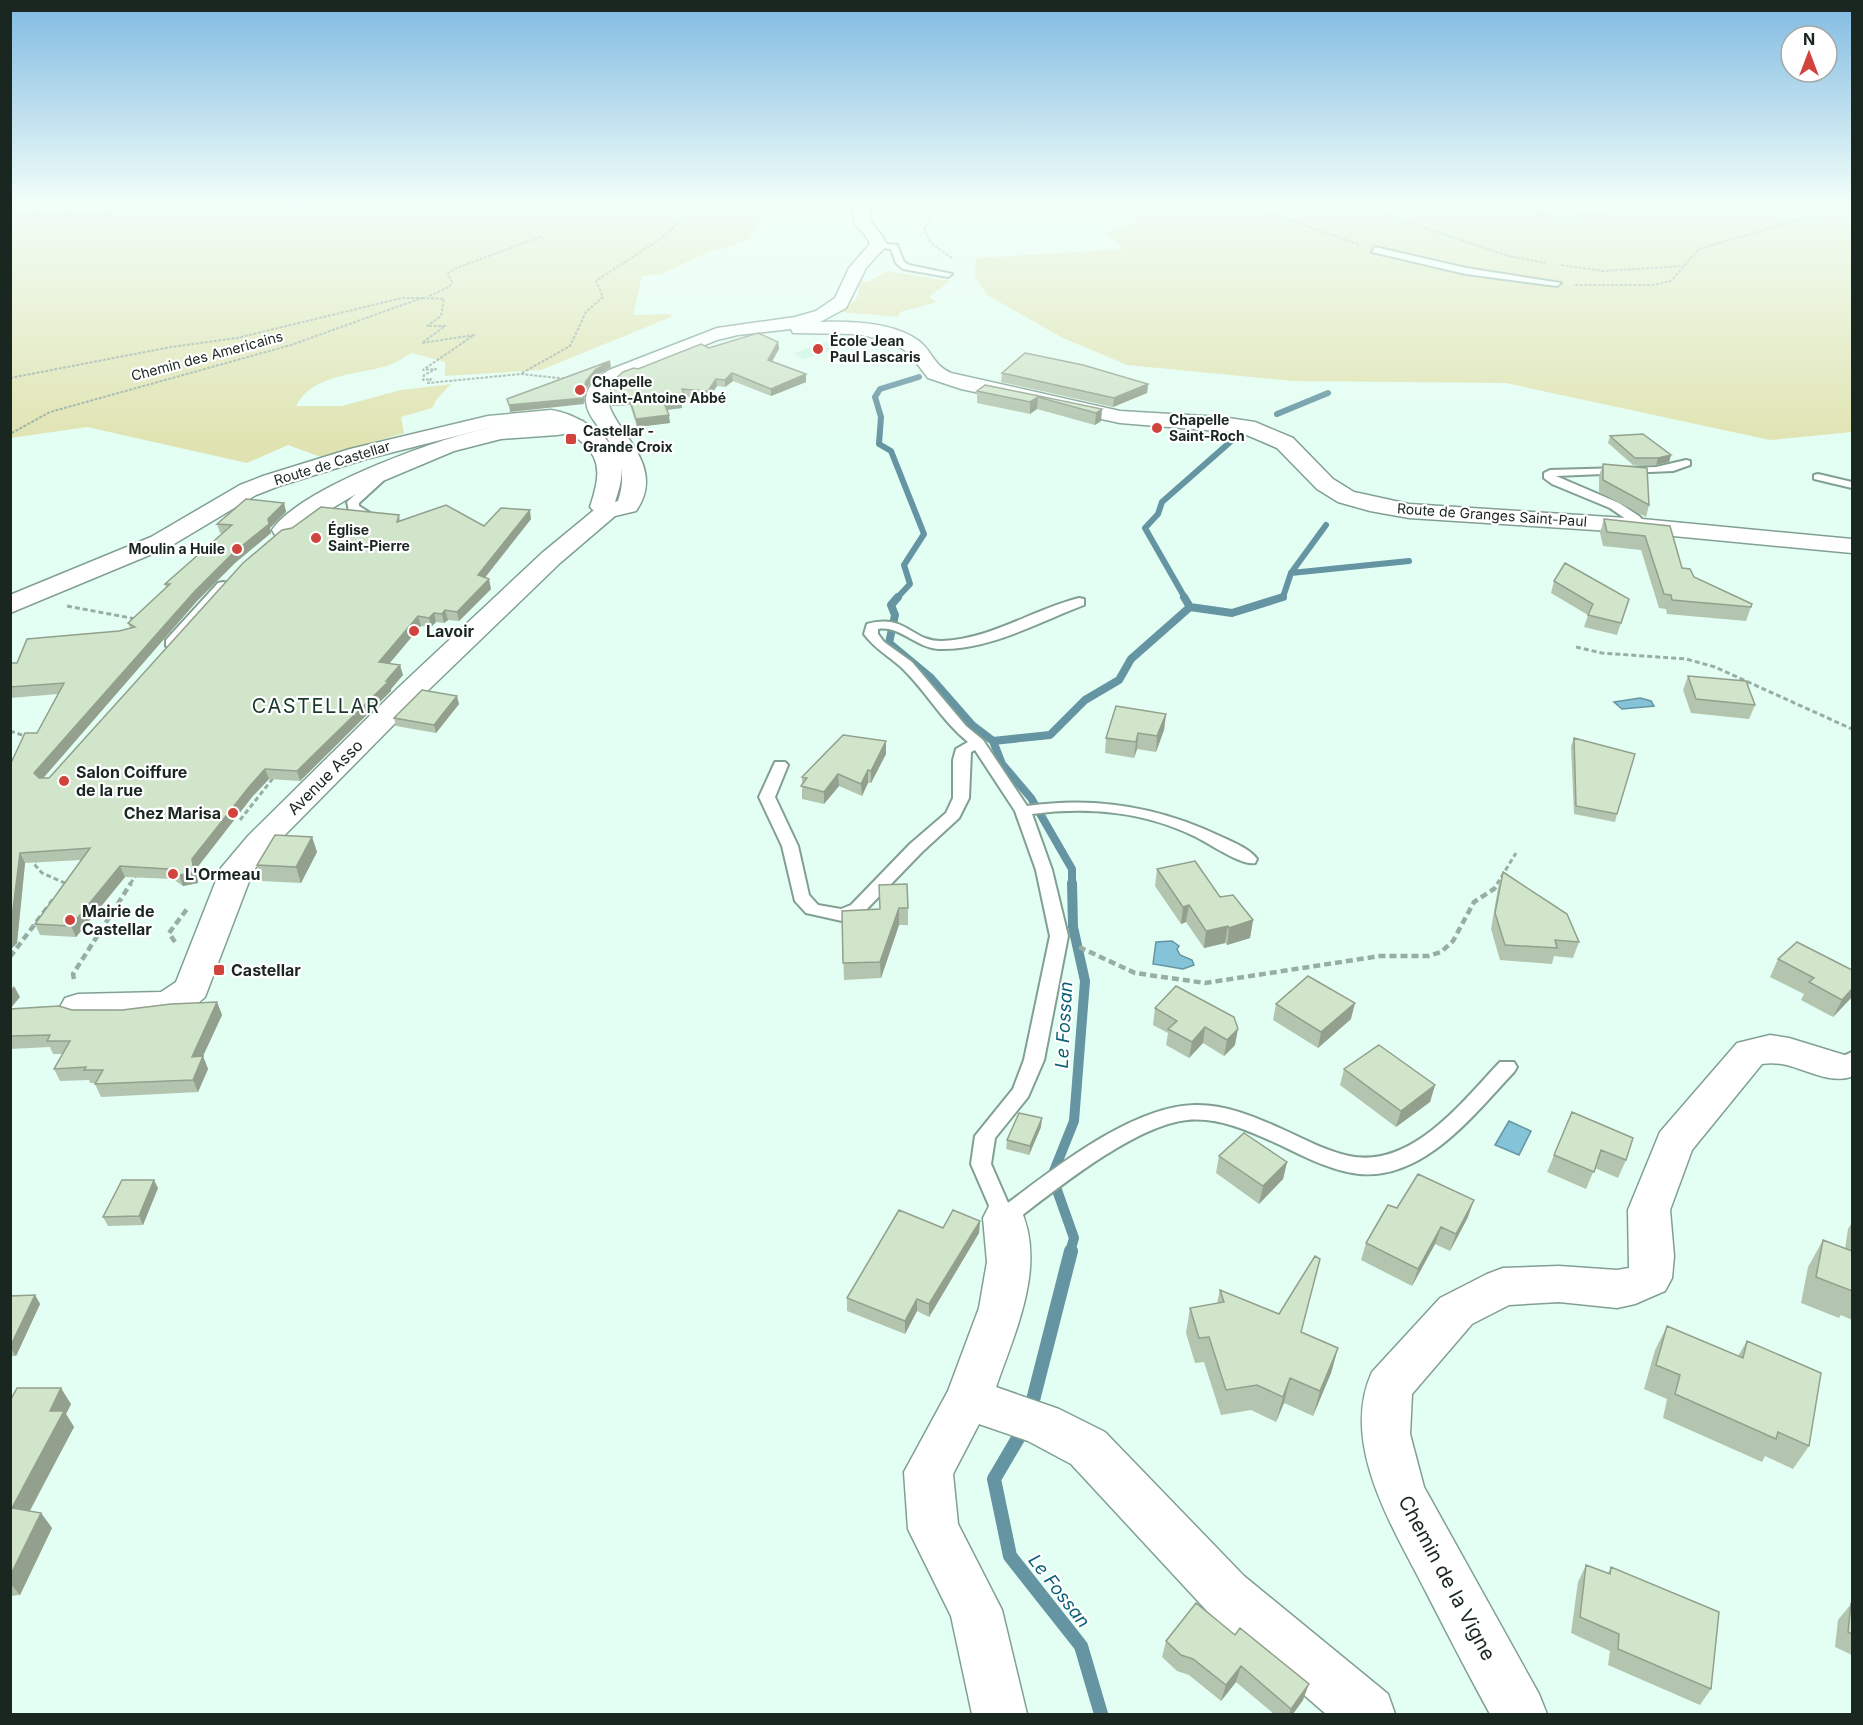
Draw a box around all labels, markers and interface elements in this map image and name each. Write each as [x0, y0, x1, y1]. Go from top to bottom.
north arrow [1779, 24, 1839, 84]
text: N [1803, 29, 1815, 49]
street label: Chemin des Americains [129, 327, 285, 384]
place label: École Jean Paul Lascaris [830, 331, 921, 365]
marker: École Jean Paul Lascaris [811, 342, 825, 356]
place label: Chapelle Saint-Antoine Abbé [592, 373, 726, 406]
marker: Chapelle Saint-Antoine Abbé [573, 383, 587, 397]
place label: Chapelle Saint-Roch [1169, 411, 1245, 444]
marker: Chapelle Saint-Roch [1150, 421, 1164, 435]
place label: Castellar - Grande Croix [583, 422, 673, 455]
marker: Castellar - Grande Croix [564, 432, 578, 446]
street label: Route de Castellar [272, 437, 392, 488]
street label: Route de Granges Saint-Paul [1397, 499, 1588, 530]
place label: Église Saint-Pierre [328, 520, 410, 554]
marker: Église Saint-Pierre [309, 531, 323, 545]
place label: Moulin a Huile [128, 540, 225, 557]
marker: Moulin a Huile [230, 542, 244, 556]
place label: Lavoir [426, 621, 475, 641]
marker: Lavoir [407, 624, 421, 638]
district label: CASTELLAR [252, 694, 380, 718]
street label: Avenue Asso [283, 735, 367, 819]
place label: Salon Coiffure de la rue [76, 762, 187, 800]
marker: Salon Coiffure de la rue [57, 774, 71, 788]
place label: Chez Marisa [124, 803, 221, 823]
marker: Chez Marisa [226, 806, 240, 820]
place label: L'Ormeau [185, 864, 261, 884]
marker: L'Ormeau [166, 867, 180, 881]
place label: Mairie de Castellar [82, 901, 154, 939]
marker: Mairie de Castellar [63, 913, 77, 927]
place label: Castellar [231, 960, 301, 980]
marker: Castellar [212, 963, 226, 977]
water label: Le Fossan [1051, 981, 1076, 1069]
street label: Chemin de la Vigne [1393, 1491, 1501, 1665]
water label: Le Fossan [1024, 1550, 1094, 1631]

